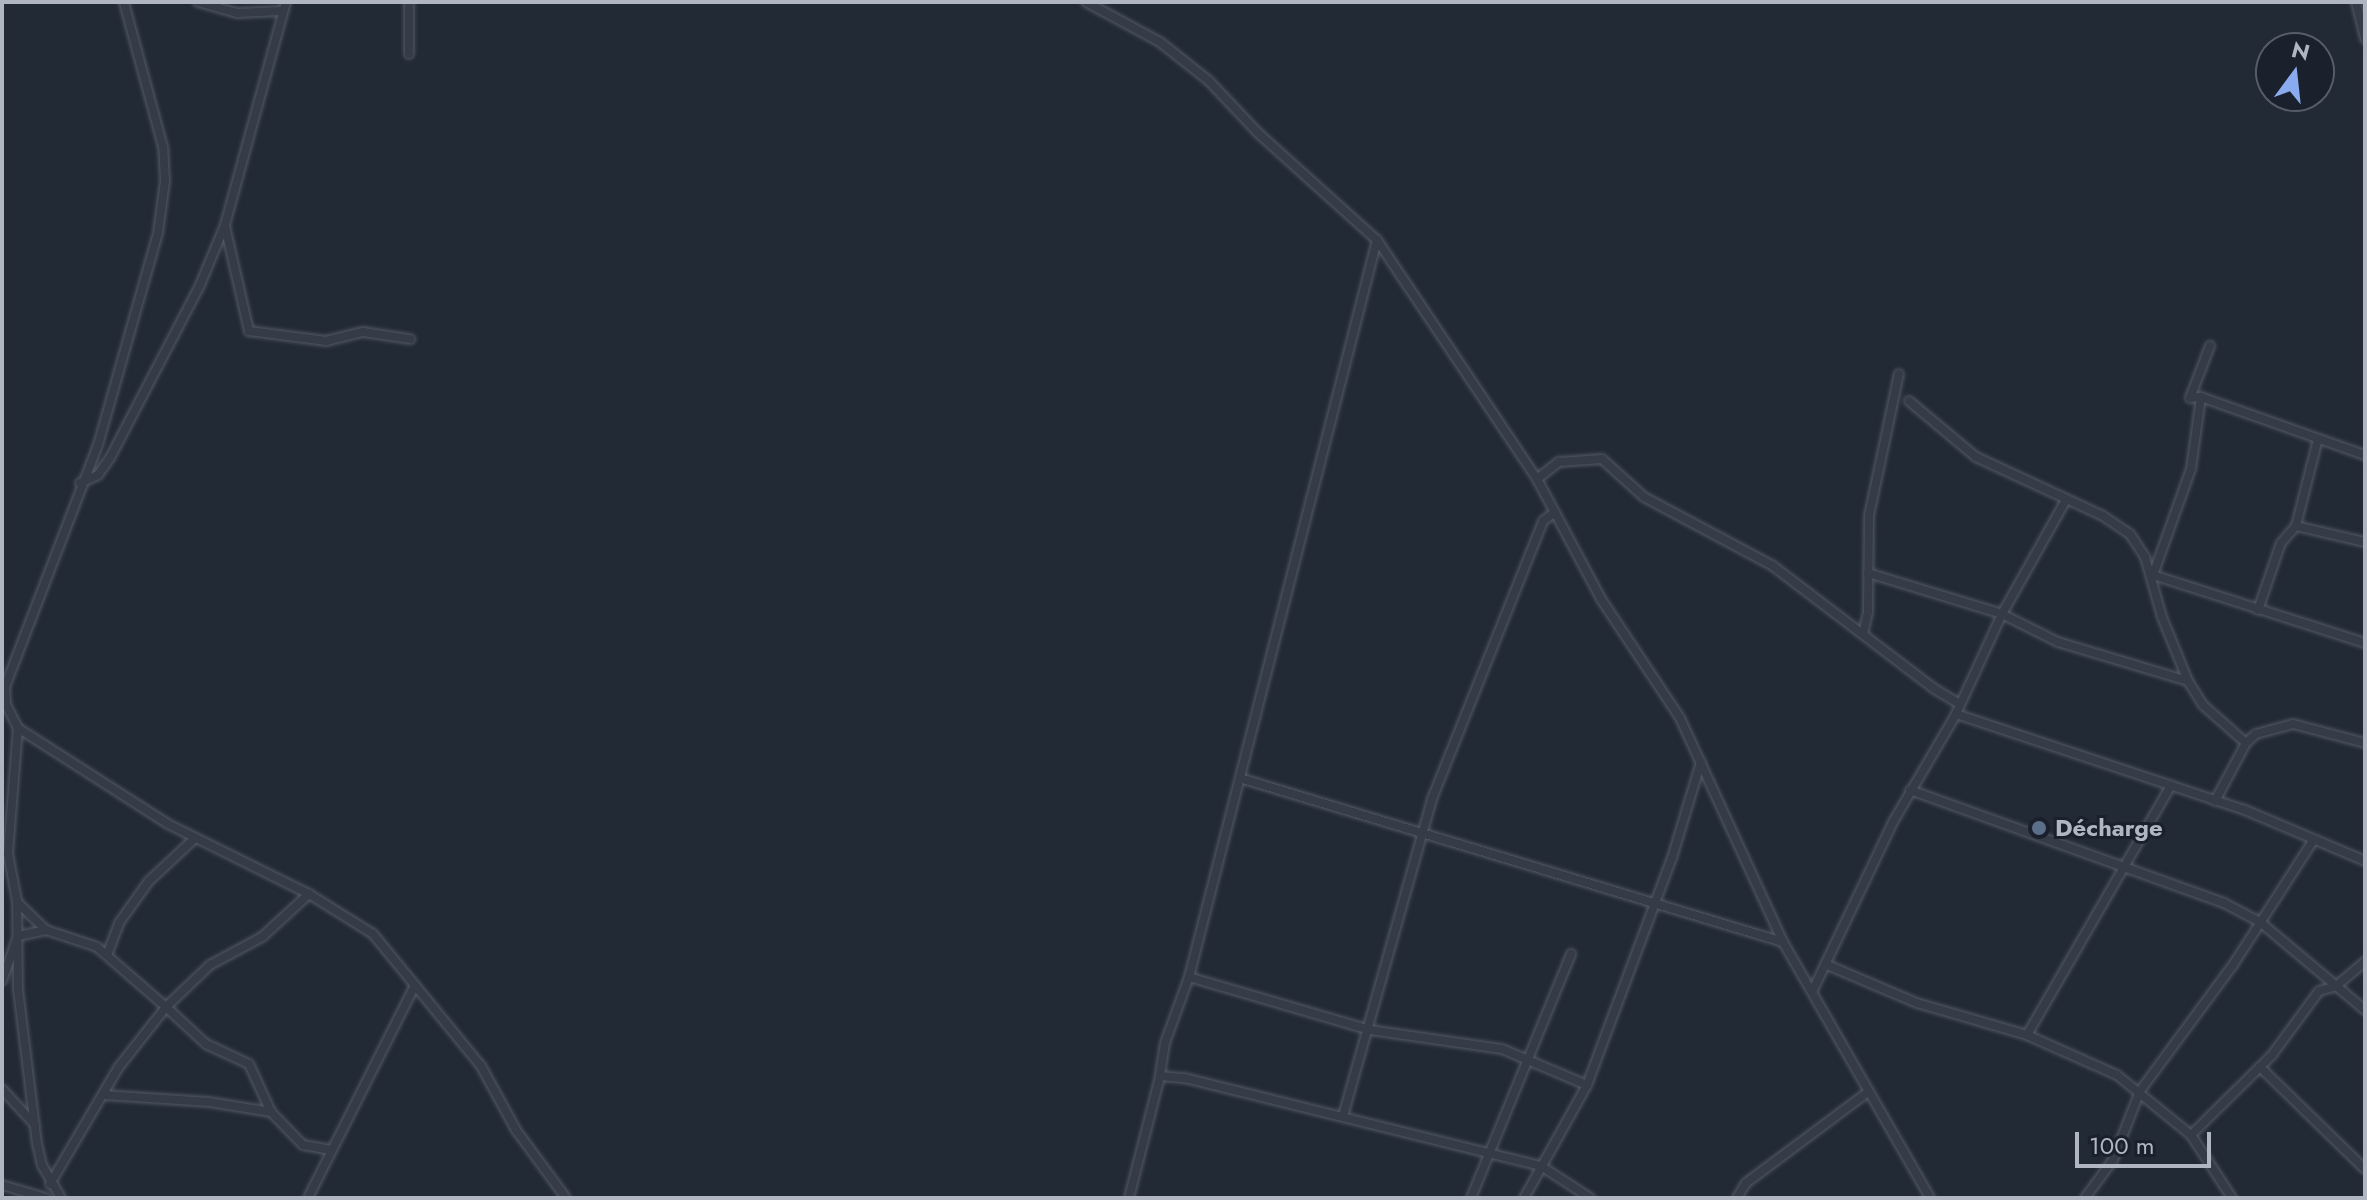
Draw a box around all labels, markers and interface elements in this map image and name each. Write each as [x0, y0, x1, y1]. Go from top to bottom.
north arrow [2255, 32, 2335, 112]
text: N [2288, 33, 2313, 68]
place label: Décharge [2055, 814, 2163, 842]
marker: Décharge [2030, 819, 2048, 837]
scale bar [2079, 1116, 2215, 1166]
text: 100 m [2089, 1128, 2155, 1163]

